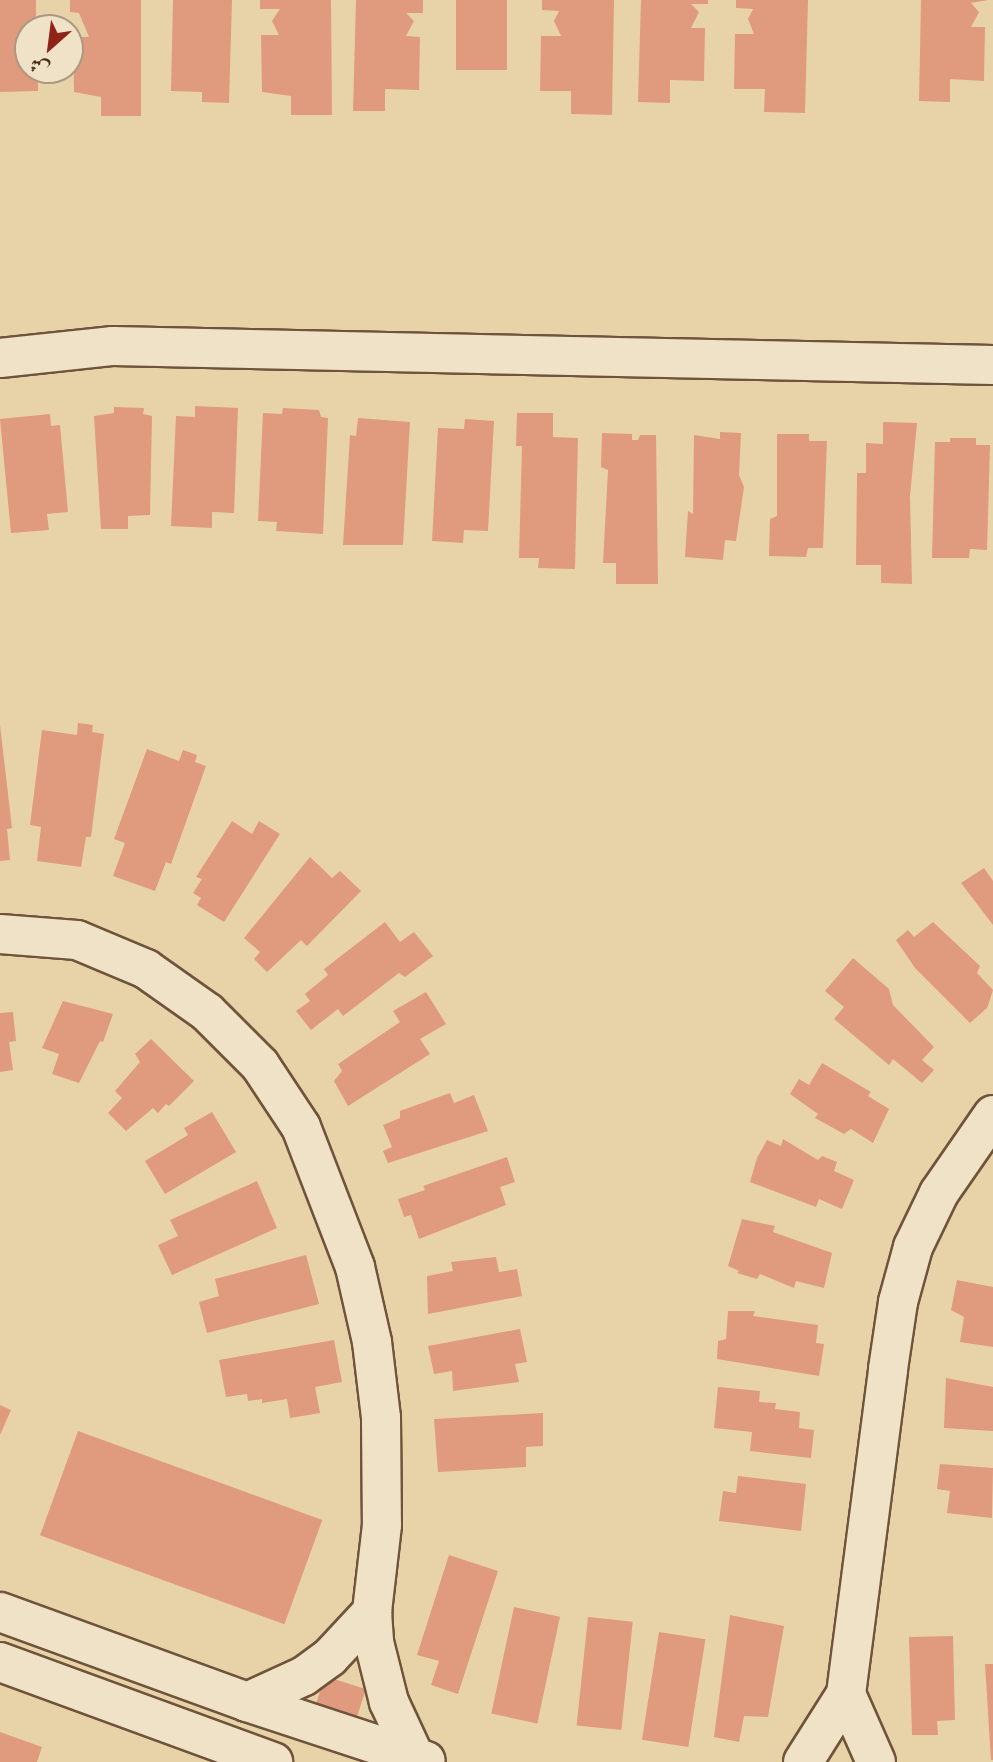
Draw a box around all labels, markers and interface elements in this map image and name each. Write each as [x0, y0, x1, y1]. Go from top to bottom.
north arrow [14, 14, 84, 84]
text: ش [26, 52, 54, 81]

